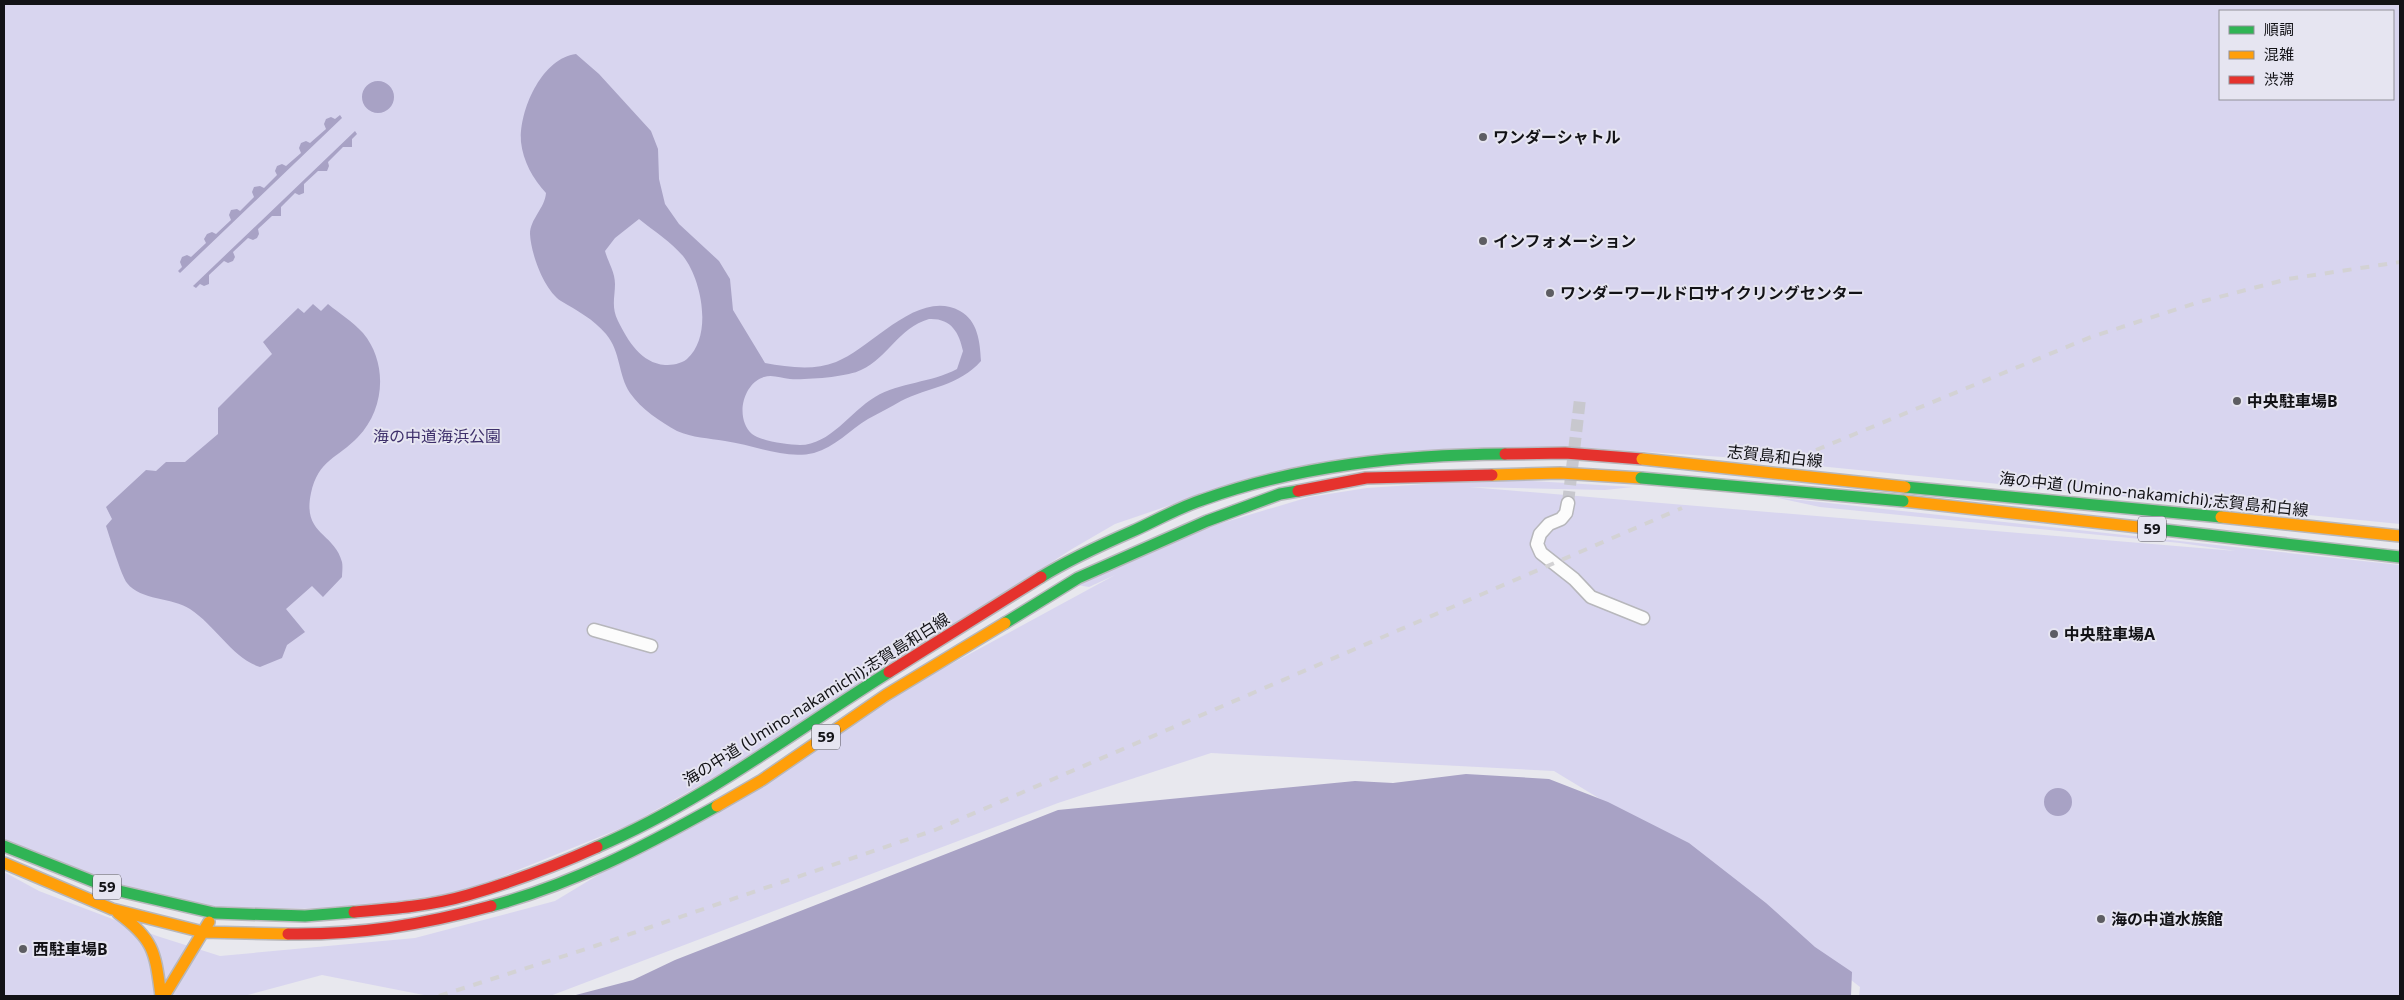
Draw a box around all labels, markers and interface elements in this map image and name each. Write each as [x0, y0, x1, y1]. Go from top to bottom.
legend [2219, 10, 2394, 100]
text: 順調 [2264, 19, 2294, 39]
text: 混雑 [2264, 44, 2294, 64]
text: 渋滞 [2264, 69, 2294, 89]
place label: ワンダーシャトル [1493, 126, 1621, 148]
marker: ワンダーシャトル [1477, 131, 1489, 143]
place label: インフォメーション [1493, 230, 1636, 252]
marker: インフォメーション [1477, 235, 1489, 247]
place label: ワンダーワールド口サイクリングセンター [1560, 282, 1864, 304]
marker: ワンダーワールド口サイクリングセンター [1544, 287, 1556, 299]
place label: 中央駐車場B [2247, 390, 2338, 412]
marker: 中央駐車場B [2231, 395, 2243, 407]
park label: 海の中道海浜公園 [373, 425, 501, 447]
street label: 志賀島和白線 [1726, 440, 1824, 472]
street label: 海の中道 (Umino-nakamichi);志賀島和白線 [1998, 467, 2310, 521]
road number: 59 [2138, 516, 2166, 542]
street label: 海の中道 (Umino-nakamichi);志賀島和白線 [678, 607, 954, 791]
place label: 中央駐車場A [2064, 623, 2156, 645]
marker: 中央駐車場A [2048, 628, 2060, 640]
road number: 59 [812, 724, 840, 750]
road number: 59 [93, 874, 121, 900]
place label: 海の中道水族館 [2111, 908, 2223, 930]
marker: 海の中道水族館 [2095, 913, 2107, 925]
place label: 西駐車場B [33, 938, 108, 960]
marker: 西駐車場B [17, 943, 29, 955]

